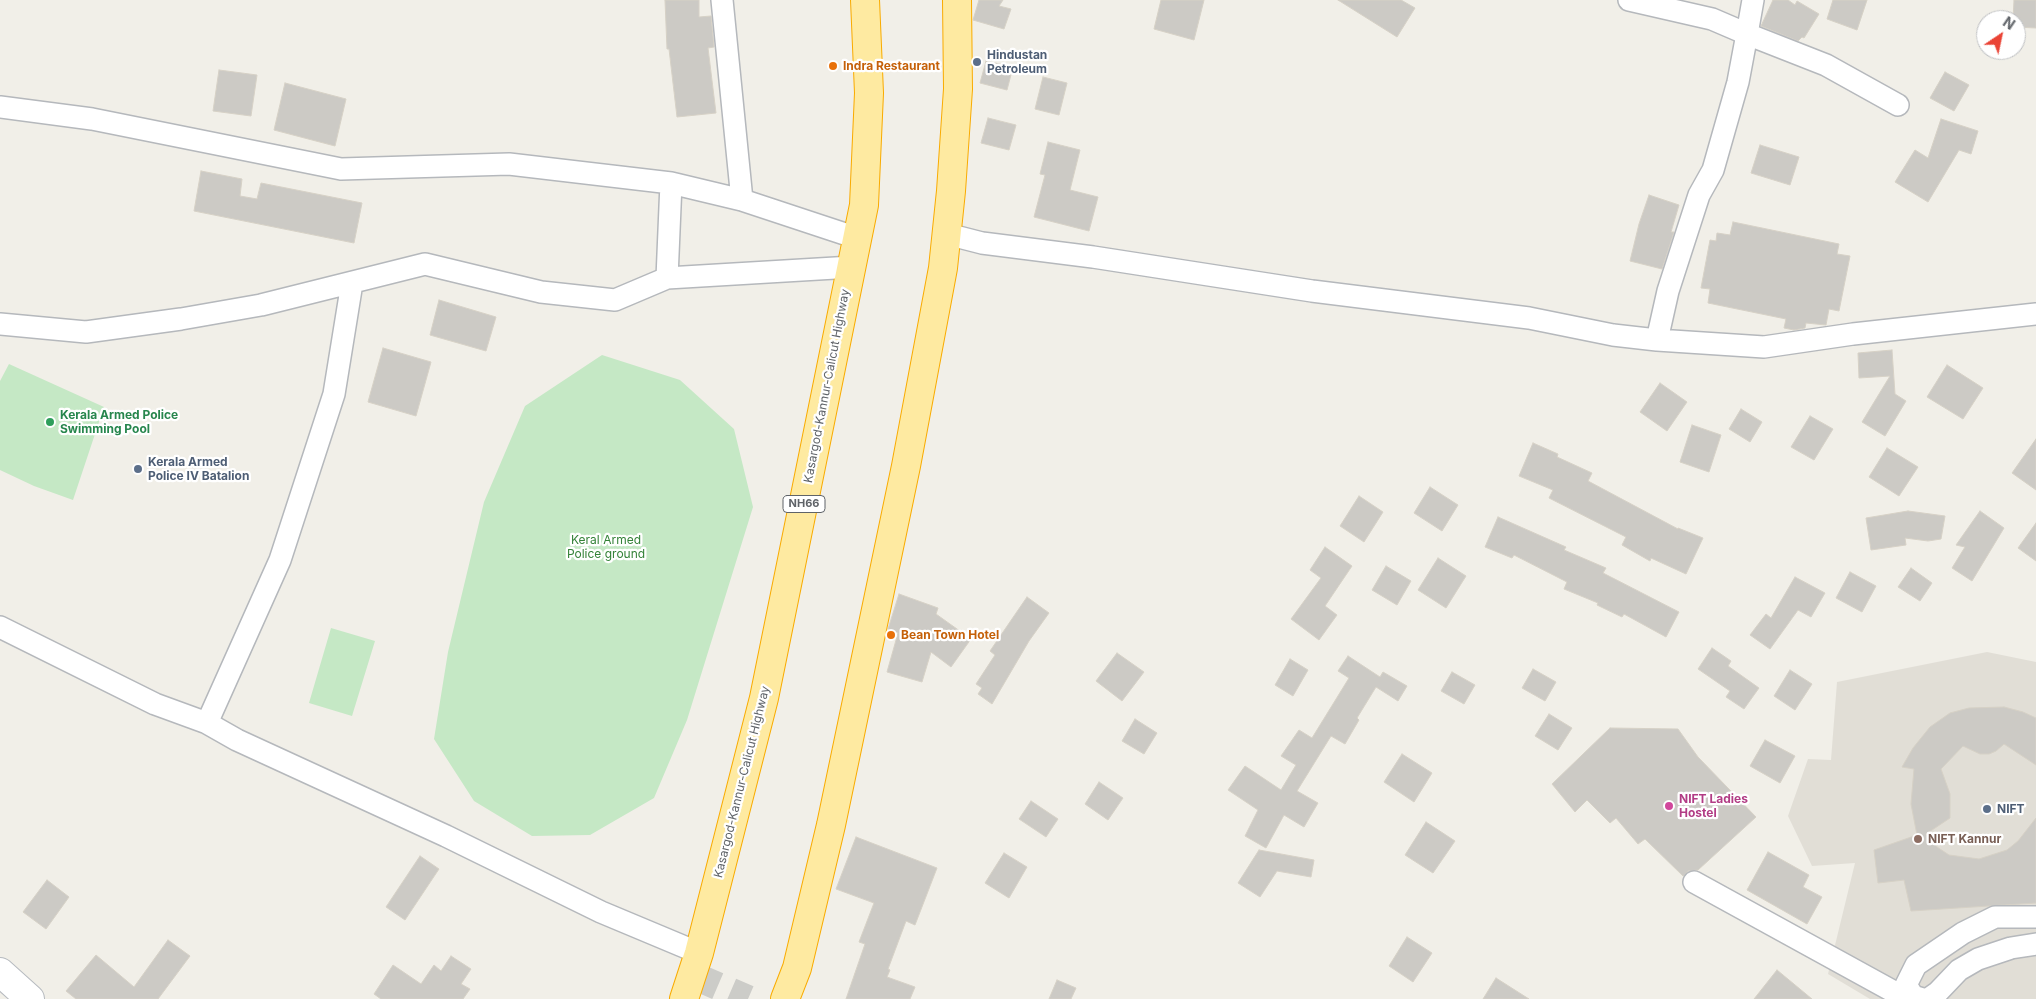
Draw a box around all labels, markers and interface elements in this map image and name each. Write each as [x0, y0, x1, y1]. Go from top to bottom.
north arrow [1976, 10, 2026, 60]
text: N [2000, 13, 2018, 33]
place label: Hindustan Petroleum [987, 48, 1047, 76]
marker: Hindustan Petroleum [971, 56, 983, 68]
place label: Indra Restaurant [843, 59, 940, 73]
marker: Indra Restaurant [827, 60, 839, 72]
street label: Kasargod-Kannur-Calicut Highway [801, 288, 853, 484]
place label: Kerala Armed Police Swimming Pool [60, 408, 178, 436]
marker: Kerala Armed Police Swimming Pool [44, 416, 56, 428]
place label: Kerala Armed Police IV Batalion [148, 455, 249, 483]
marker: Kerala Armed Police IV Batalion [132, 463, 144, 475]
road number: NH66 [783, 496, 825, 512]
park label: Keral Armed Police ground [567, 533, 645, 561]
place label: Bean Town Hotel [901, 628, 999, 642]
marker: Bean Town Hotel [885, 629, 897, 641]
street label: Kasargod-Kannur-Calicut Highway [711, 685, 773, 879]
place label: NIFT Ladies Hostel [1679, 792, 1748, 820]
marker: NIFT Ladies Hostel [1663, 800, 1675, 812]
place label: NIFT [1997, 802, 2025, 816]
marker: NIFT [1981, 803, 1993, 815]
place label: NIFT Kannur [1928, 832, 2001, 846]
marker: NIFT Kannur [1912, 833, 1924, 845]

